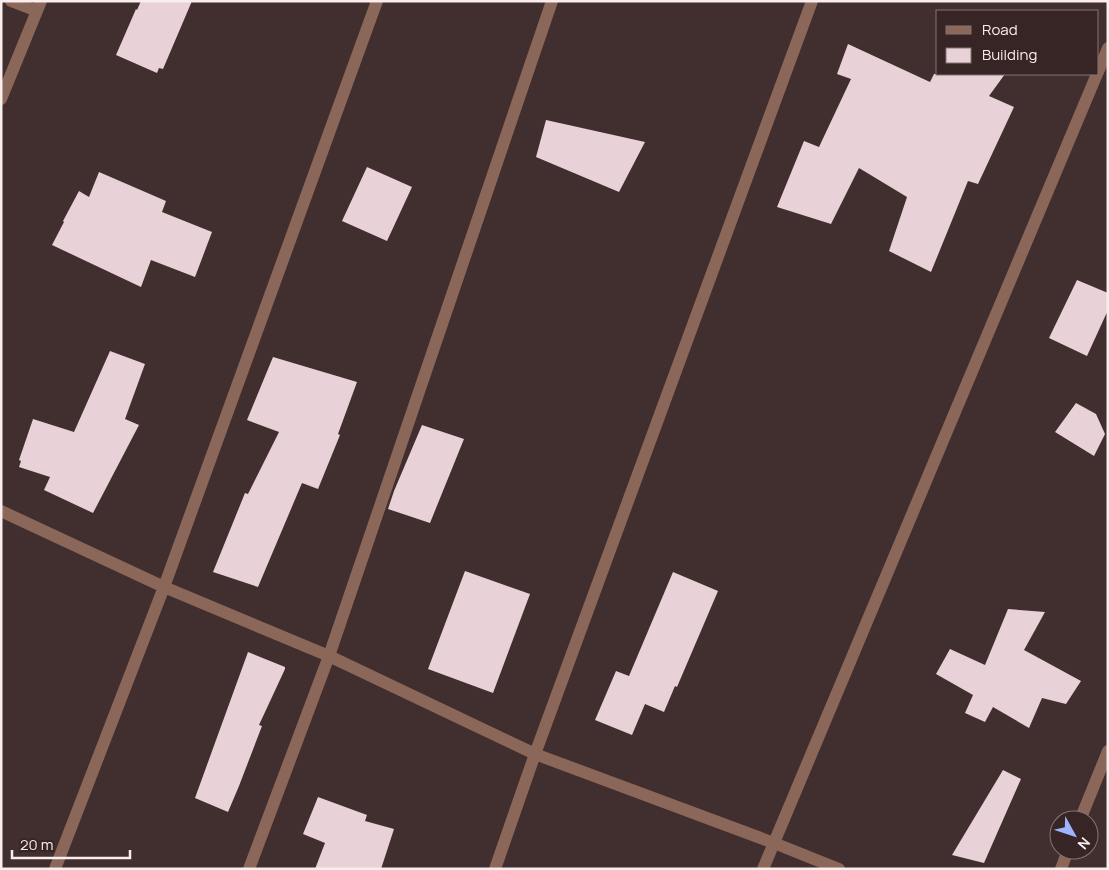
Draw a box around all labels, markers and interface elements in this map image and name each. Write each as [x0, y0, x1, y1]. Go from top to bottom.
legend [936, 10, 1099, 75]
text: Road [982, 19, 1018, 40]
text: Building [982, 44, 1037, 65]
north arrow [1049, 810, 1099, 860]
scale bar [12, 828, 130, 860]
text: 20 m [20, 834, 53, 855]
text: N [1074, 834, 1095, 854]

